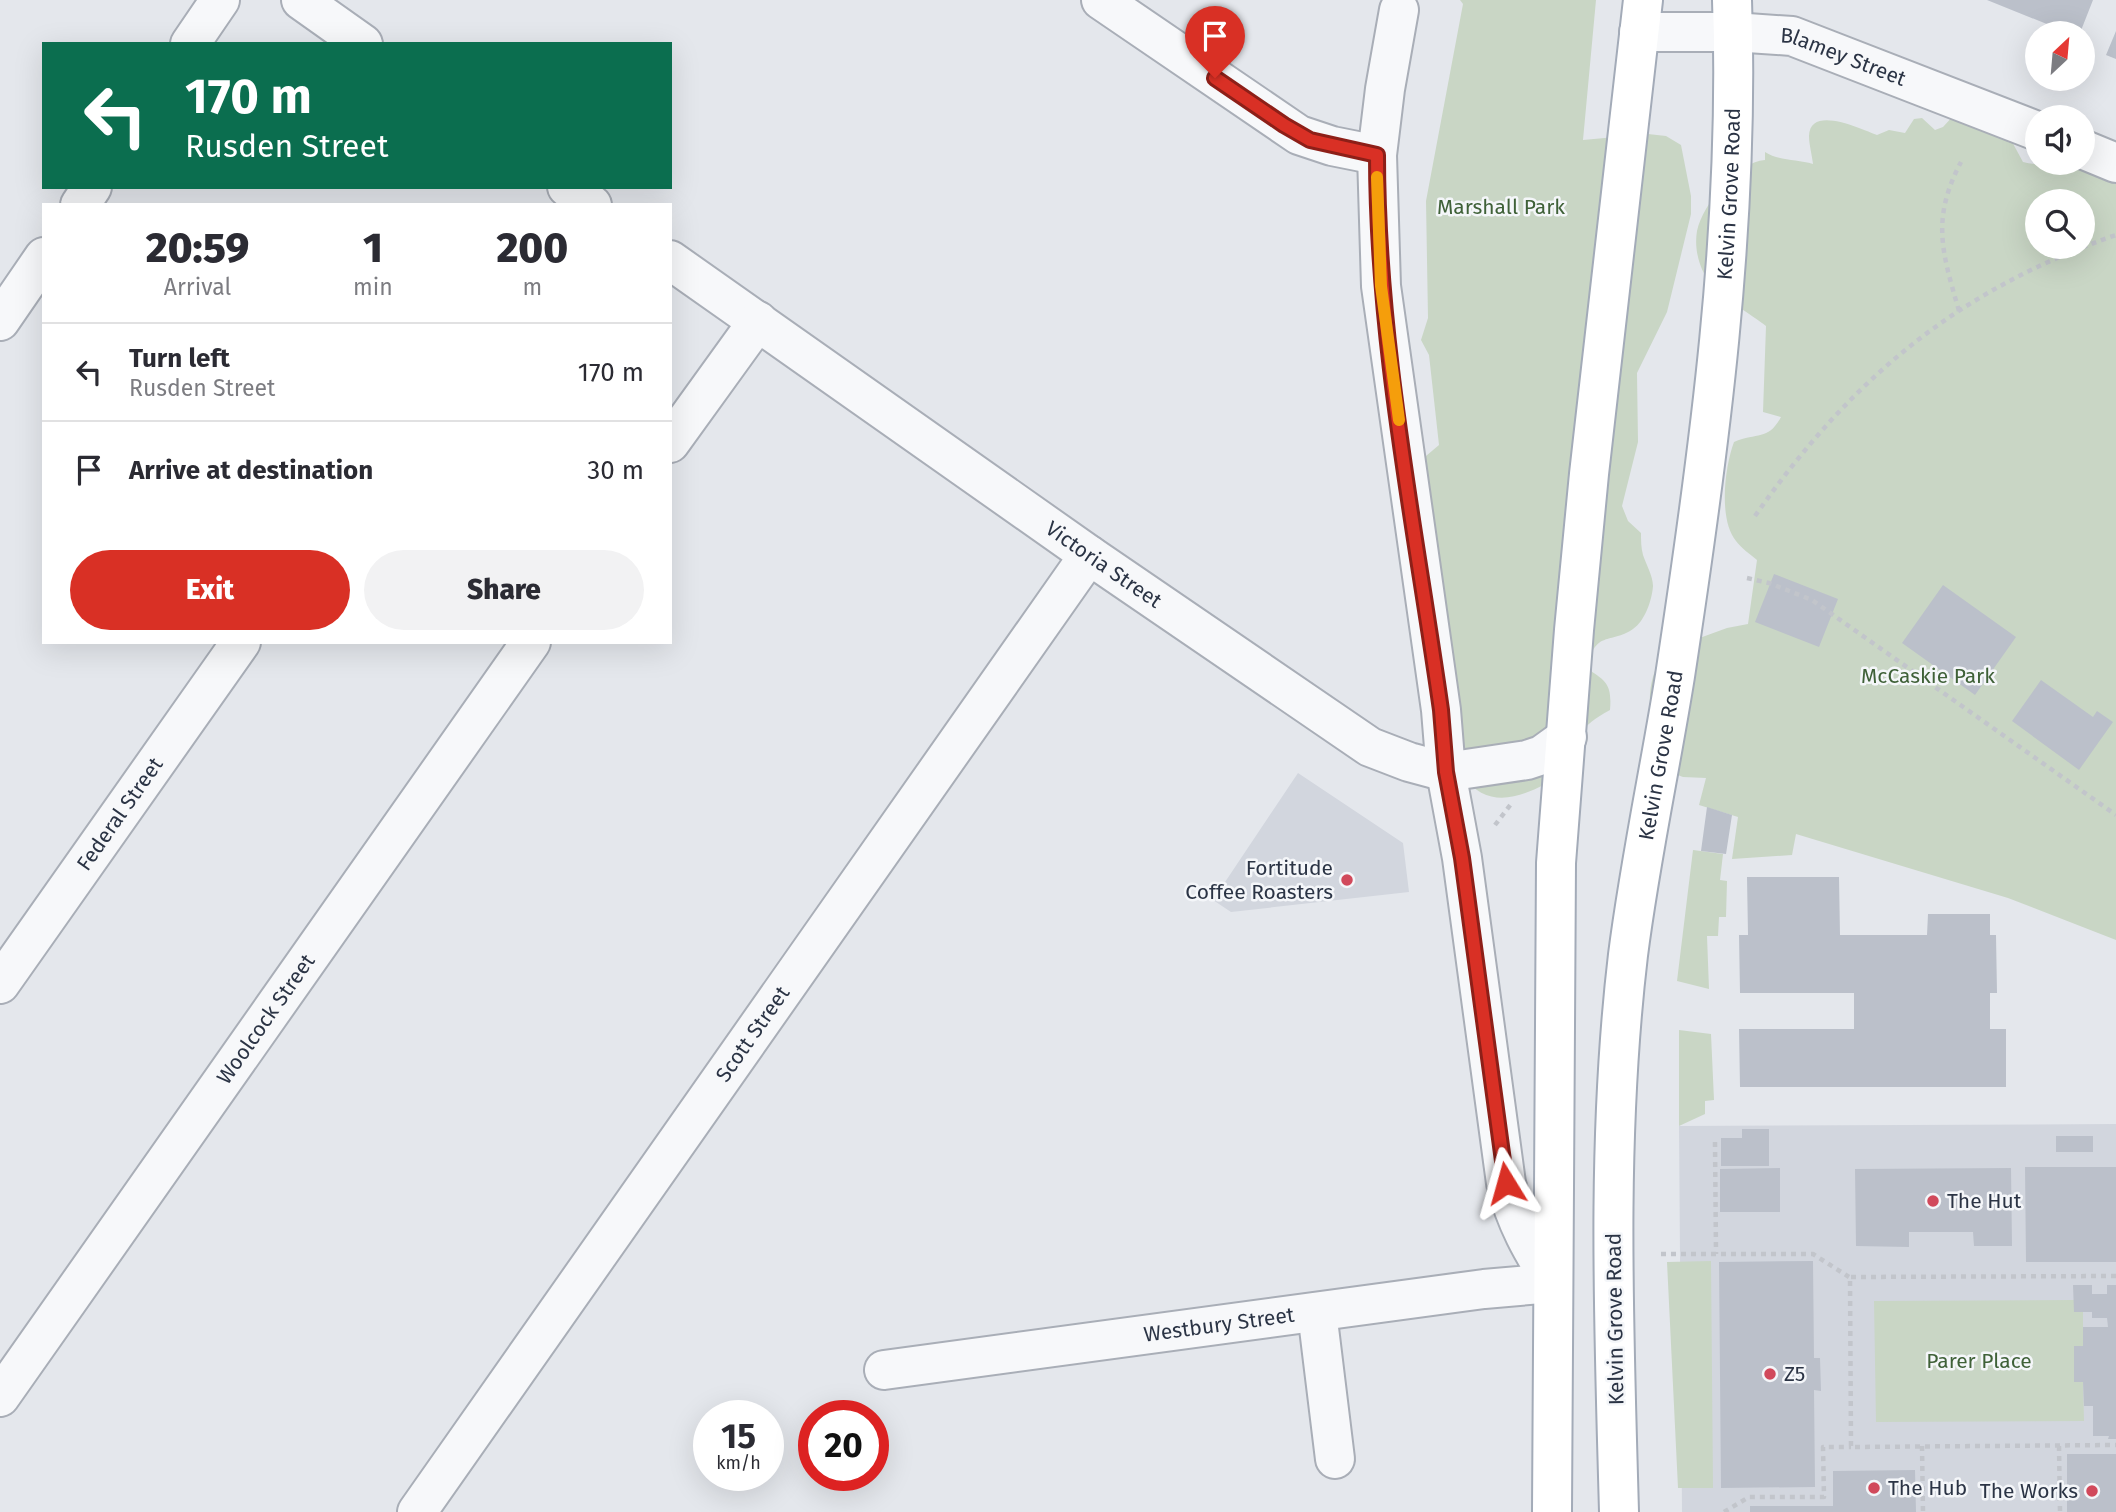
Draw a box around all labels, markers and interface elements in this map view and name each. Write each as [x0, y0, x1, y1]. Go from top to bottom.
pin [1185, 6, 1245, 78]
icon: arrive [1196, 17, 1234, 55]
north arrow [2025, 21, 2095, 91]
map controls [2025, 21, 2095, 259]
street label: Blamey Street [1780, 22, 1910, 92]
text: 170 m [185, 67, 312, 126]
icon: left [70, 70, 161, 161]
button: sound [2025, 105, 2095, 175]
street label: Kelvin Grove Road [1712, 108, 1746, 281]
text: Rusden Street [185, 127, 389, 165]
button: search [2025, 189, 2095, 259]
park label: Marshall Park [1437, 194, 1565, 220]
text: 20:59 [146, 223, 249, 273]
text: 1 [363, 223, 383, 273]
text: 200 [496, 223, 568, 273]
text: Arrival [164, 273, 231, 301]
text: min [353, 273, 393, 301]
text: m [522, 273, 542, 301]
text: Turn left [129, 343, 230, 374]
icon: left [70, 353, 108, 391]
text: 170 m [578, 357, 644, 388]
text: Rusden Street [129, 374, 275, 402]
icon: arrive [70, 451, 108, 489]
text: Arrive at destination [129, 455, 373, 486]
text: 30 m [587, 455, 644, 486]
street label: Victoria Street [1041, 516, 1167, 614]
button: Exit [70, 550, 350, 630]
button: Share [364, 550, 644, 630]
park label: McCaskie Park [1861, 663, 1995, 689]
street label: Kelvin Grove Road [1633, 668, 1689, 842]
street label: Federal Street [71, 752, 169, 876]
place label: Fortitude Coffee Roasters [1185, 855, 1333, 905]
marker: Fortitude Coffee Roasters [1339, 872, 1355, 888]
street label: Woolcock Street [211, 949, 321, 1089]
street label: Scott Street [710, 981, 795, 1087]
position arrow [1469, 1146, 1543, 1220]
place label: The Hut [1947, 1188, 2022, 1214]
marker: The Hut [1925, 1193, 1941, 1209]
street label: Kelvin Grove Road [1600, 1233, 1630, 1405]
street label: Westbury Street [1142, 1302, 1296, 1348]
park label: Parer Place [1926, 1348, 2032, 1374]
place label: Z5 [1784, 1361, 1805, 1387]
marker: Z5 [1762, 1366, 1778, 1382]
speed limit sign: 20 [798, 1400, 889, 1491]
text: 15 [721, 1415, 756, 1457]
text: km/h [716, 1452, 761, 1474]
place label: The Hub [1888, 1475, 1967, 1501]
place label: The Works [1980, 1478, 2078, 1504]
marker: The Hub [1866, 1480, 1882, 1496]
marker: The Works [2084, 1483, 2100, 1499]

